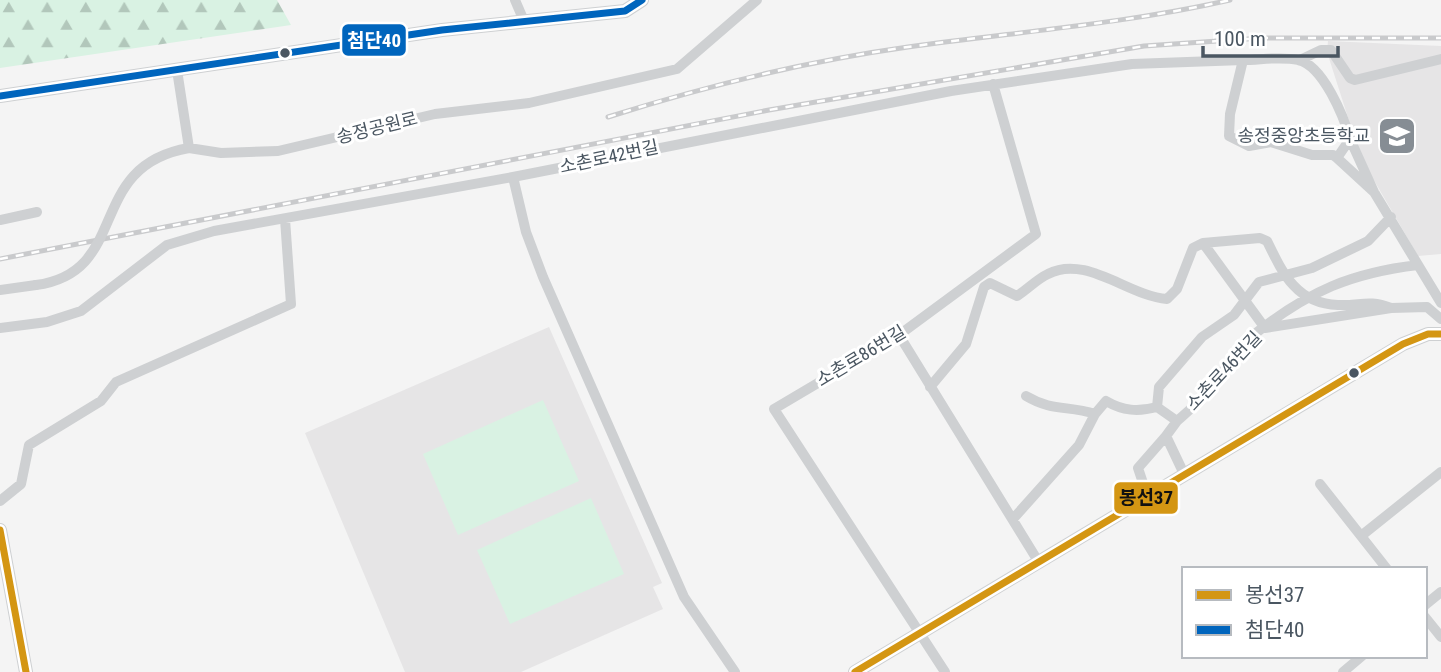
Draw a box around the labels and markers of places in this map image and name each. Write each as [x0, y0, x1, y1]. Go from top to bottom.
unlabelled marker [278, 46, 292, 60]
school or university icon: 송정중앙초등학교 [1376, 115, 1418, 157]
place label: 송정중앙초등학교 [1238, 125, 1370, 146]
unlabelled marker [1347, 366, 1361, 380]

